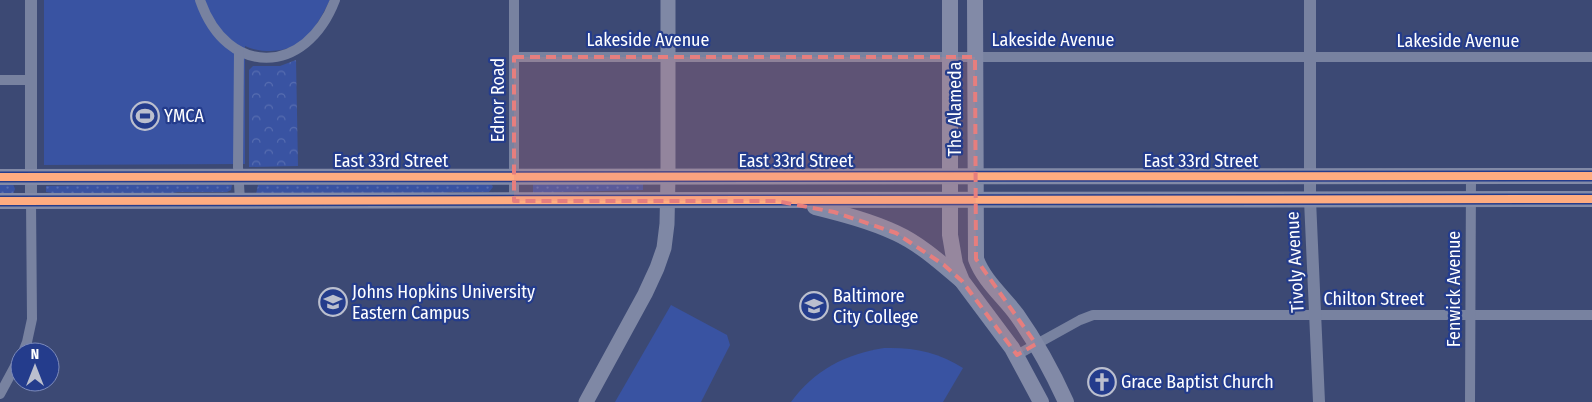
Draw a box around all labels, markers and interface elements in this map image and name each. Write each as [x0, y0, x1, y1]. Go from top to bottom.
street label: Lakeside Avenue [587, 29, 710, 51]
street label: Lakeside Avenue [992, 29, 1115, 51]
street label: Lakeside Avenue [1397, 30, 1520, 52]
street label: Ednor Road [487, 58, 509, 142]
street label: The Alameda [944, 61, 966, 157]
sports icon: YMCA [130, 101, 160, 131]
place label: YMCA [164, 105, 204, 127]
street label: East 33rd Street [334, 150, 449, 172]
street label: East 33rd Street [739, 150, 854, 172]
street label: East 33rd Street [1144, 150, 1259, 172]
street label: Tivoly Avenue [1281, 211, 1309, 313]
street label: Fenwick Avenue [1443, 231, 1465, 347]
place label: Johns Hopkins University Eastern Campus [352, 281, 535, 324]
place label: Baltimore City College [833, 285, 918, 328]
school or university icon: Johns Hopkins University Eastern Campus [318, 287, 348, 317]
street label: Chilton Street [1324, 288, 1425, 310]
school or university icon: Baltimore City College [799, 291, 829, 321]
north arrow [10, 342, 60, 392]
text: N [31, 346, 39, 363]
church icon: Grace Baptist Church [1087, 367, 1117, 397]
place label: Grace Baptist Church [1121, 371, 1274, 393]

